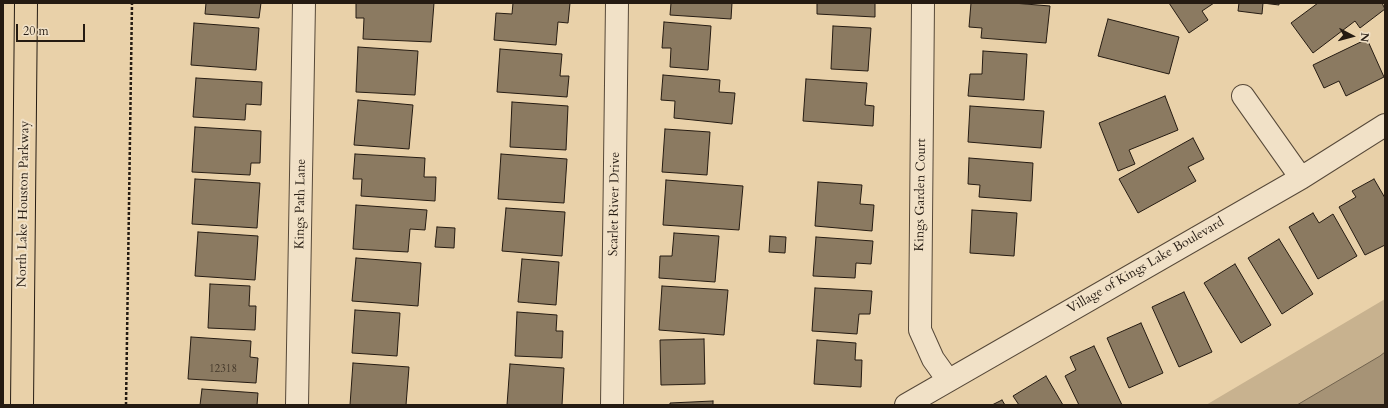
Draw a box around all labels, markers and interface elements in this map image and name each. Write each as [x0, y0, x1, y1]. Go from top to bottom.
scale bar [18, 16, 87, 42]
north arrow [1332, 16, 1372, 56]
text: 20 m [23, 23, 49, 39]
text: N [1356, 32, 1372, 43]
street label: North Lake Houston Parkway [15, 121, 33, 287]
street label: Kings Garden Court [912, 138, 930, 252]
street label: Scarlet River Drive [606, 152, 624, 256]
street label: Kings Path Lane [292, 159, 310, 249]
street label: Village of Kings Lake Boulevard [1065, 215, 1227, 317]
house number: 12318 [209, 362, 237, 376]

